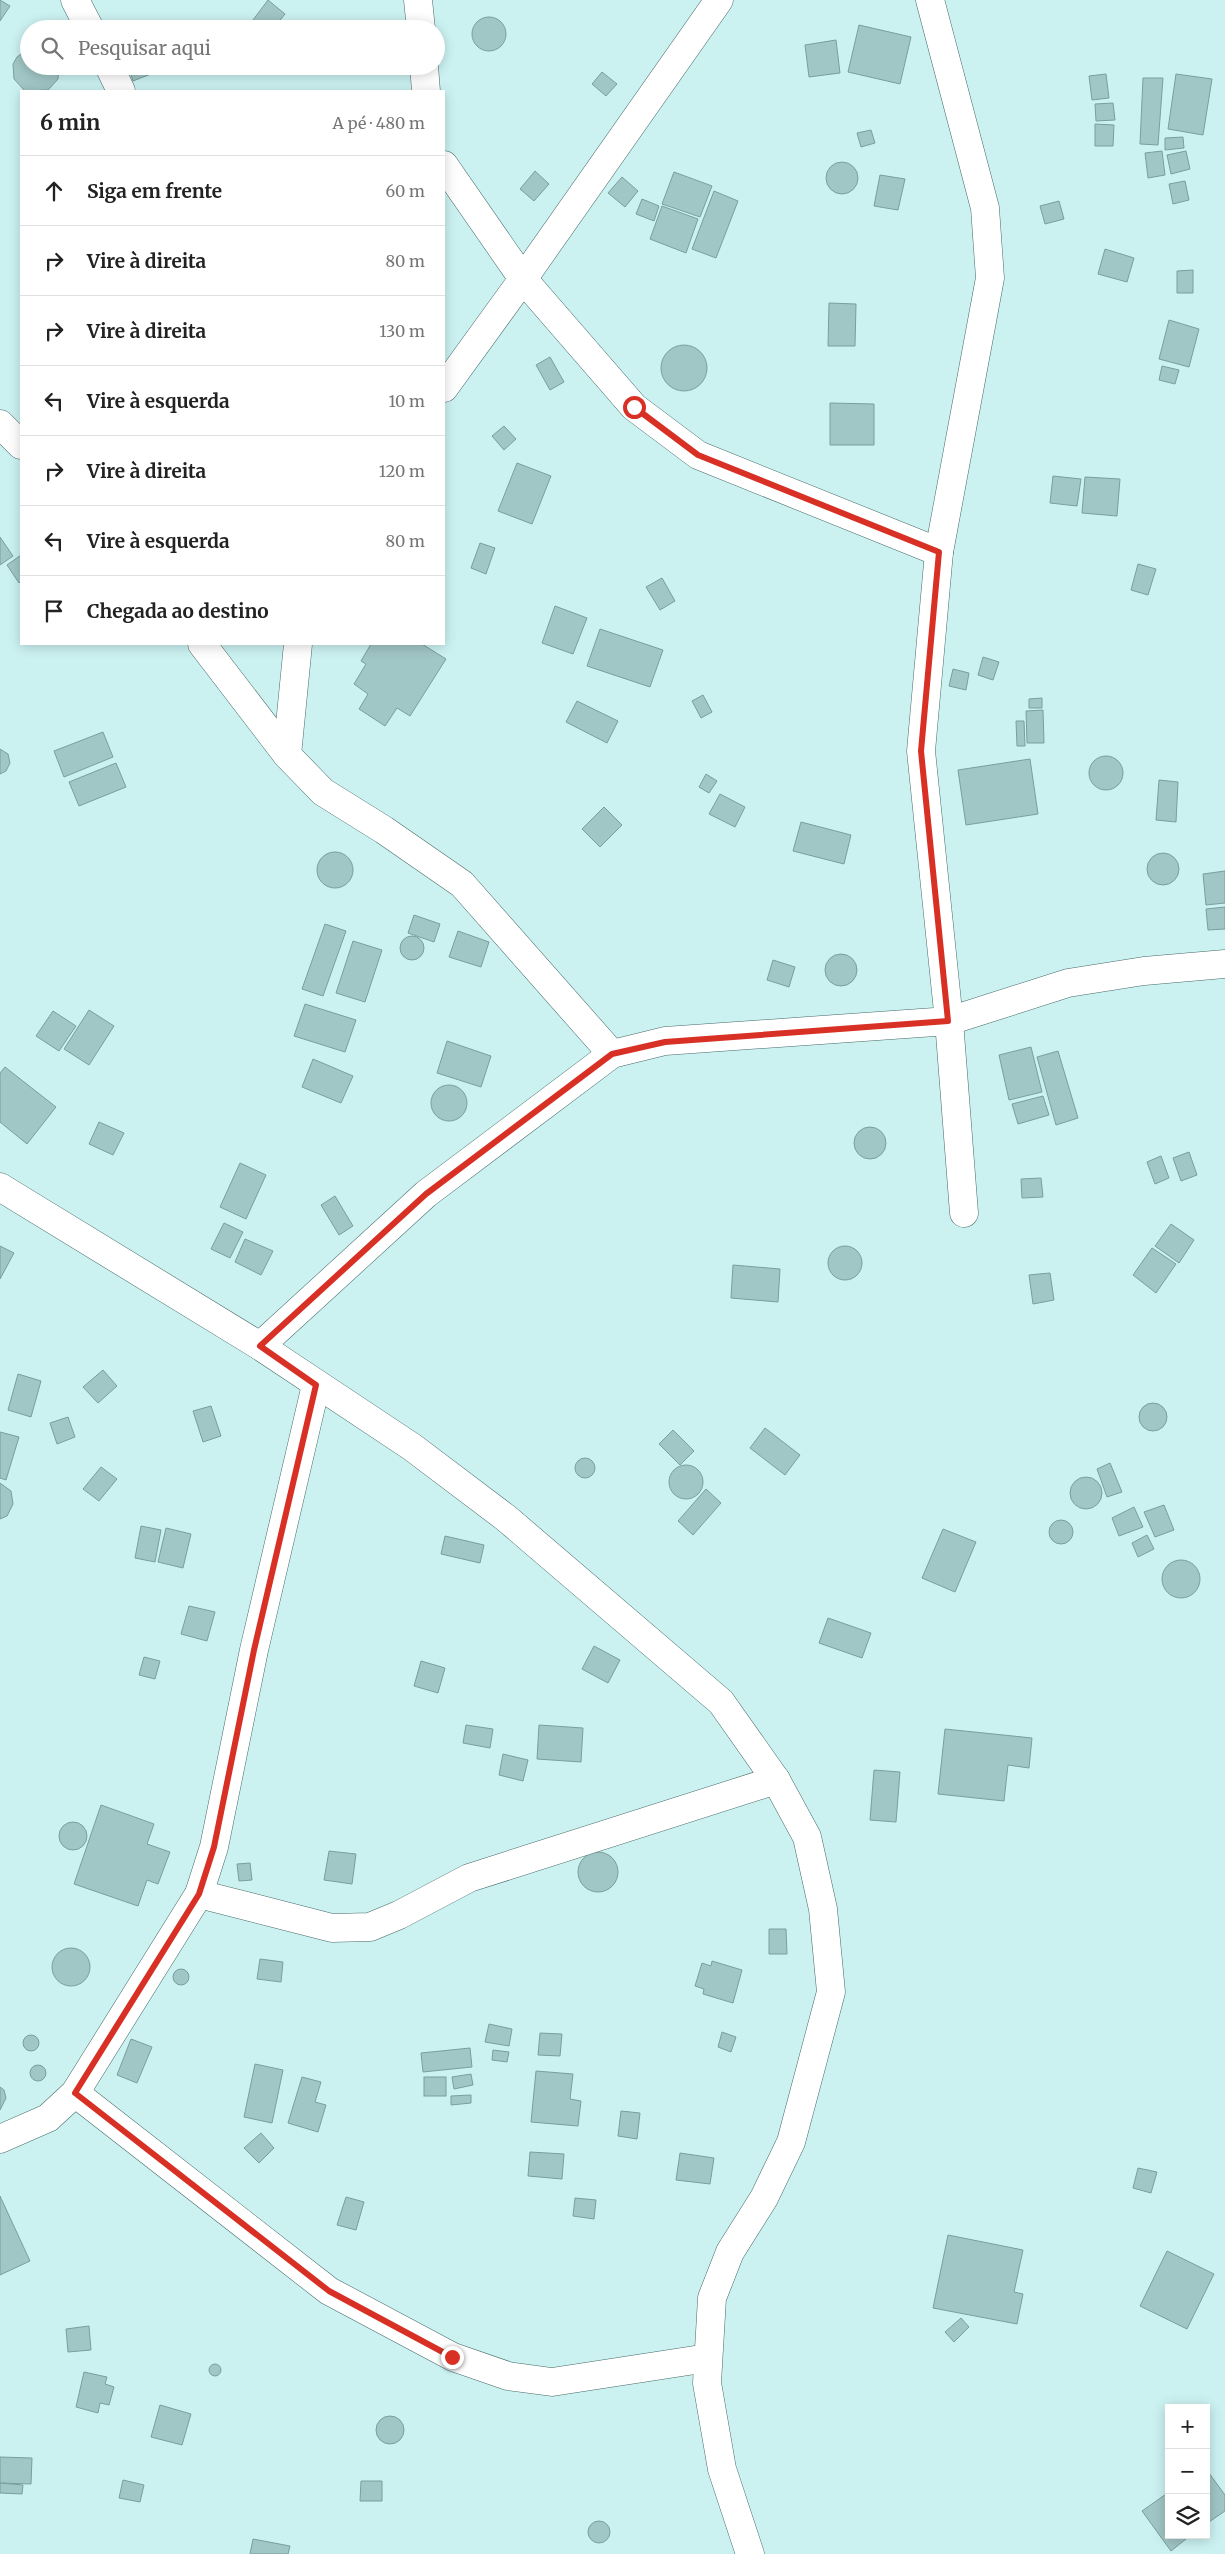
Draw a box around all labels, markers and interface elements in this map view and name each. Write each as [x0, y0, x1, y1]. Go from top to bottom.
search box [20, 20, 445, 75]
icon: search [38, 34, 66, 62]
text: Pesquisar aqui [78, 36, 211, 60]
text: 6 min [40, 109, 100, 136]
text: A pé · 480 m [333, 113, 425, 133]
icon: ahead [40, 177, 68, 205]
text: Siga em frente [87, 179, 222, 203]
text: 60 m [385, 181, 425, 201]
icon: right [40, 247, 68, 275]
text: Vire à direita [87, 249, 206, 273]
text: 80 m [386, 251, 425, 271]
icon: right [40, 317, 68, 345]
text: Vire à direita [87, 319, 206, 343]
text: 130 m [379, 321, 425, 341]
icon: left [40, 387, 68, 415]
text: Vire à esquerda [87, 389, 230, 413]
text: 10 m [388, 391, 425, 411]
route start [623, 396, 646, 419]
icon: right [40, 457, 68, 485]
text: Vire à direita [87, 459, 206, 483]
text: 120 m [379, 461, 425, 481]
icon: left [40, 527, 68, 555]
text: Vire à esquerda [87, 529, 230, 553]
text: 80 m [386, 531, 425, 551]
icon: arrive [40, 597, 68, 625]
text: Chegada ao destino [87, 599, 269, 623]
route end [441, 2346, 464, 2369]
map controls [1165, 2404, 1210, 2539]
button: + [1165, 2404, 1210, 2449]
button: − [1165, 2449, 1210, 2494]
button: layers [1165, 2494, 1210, 2539]

